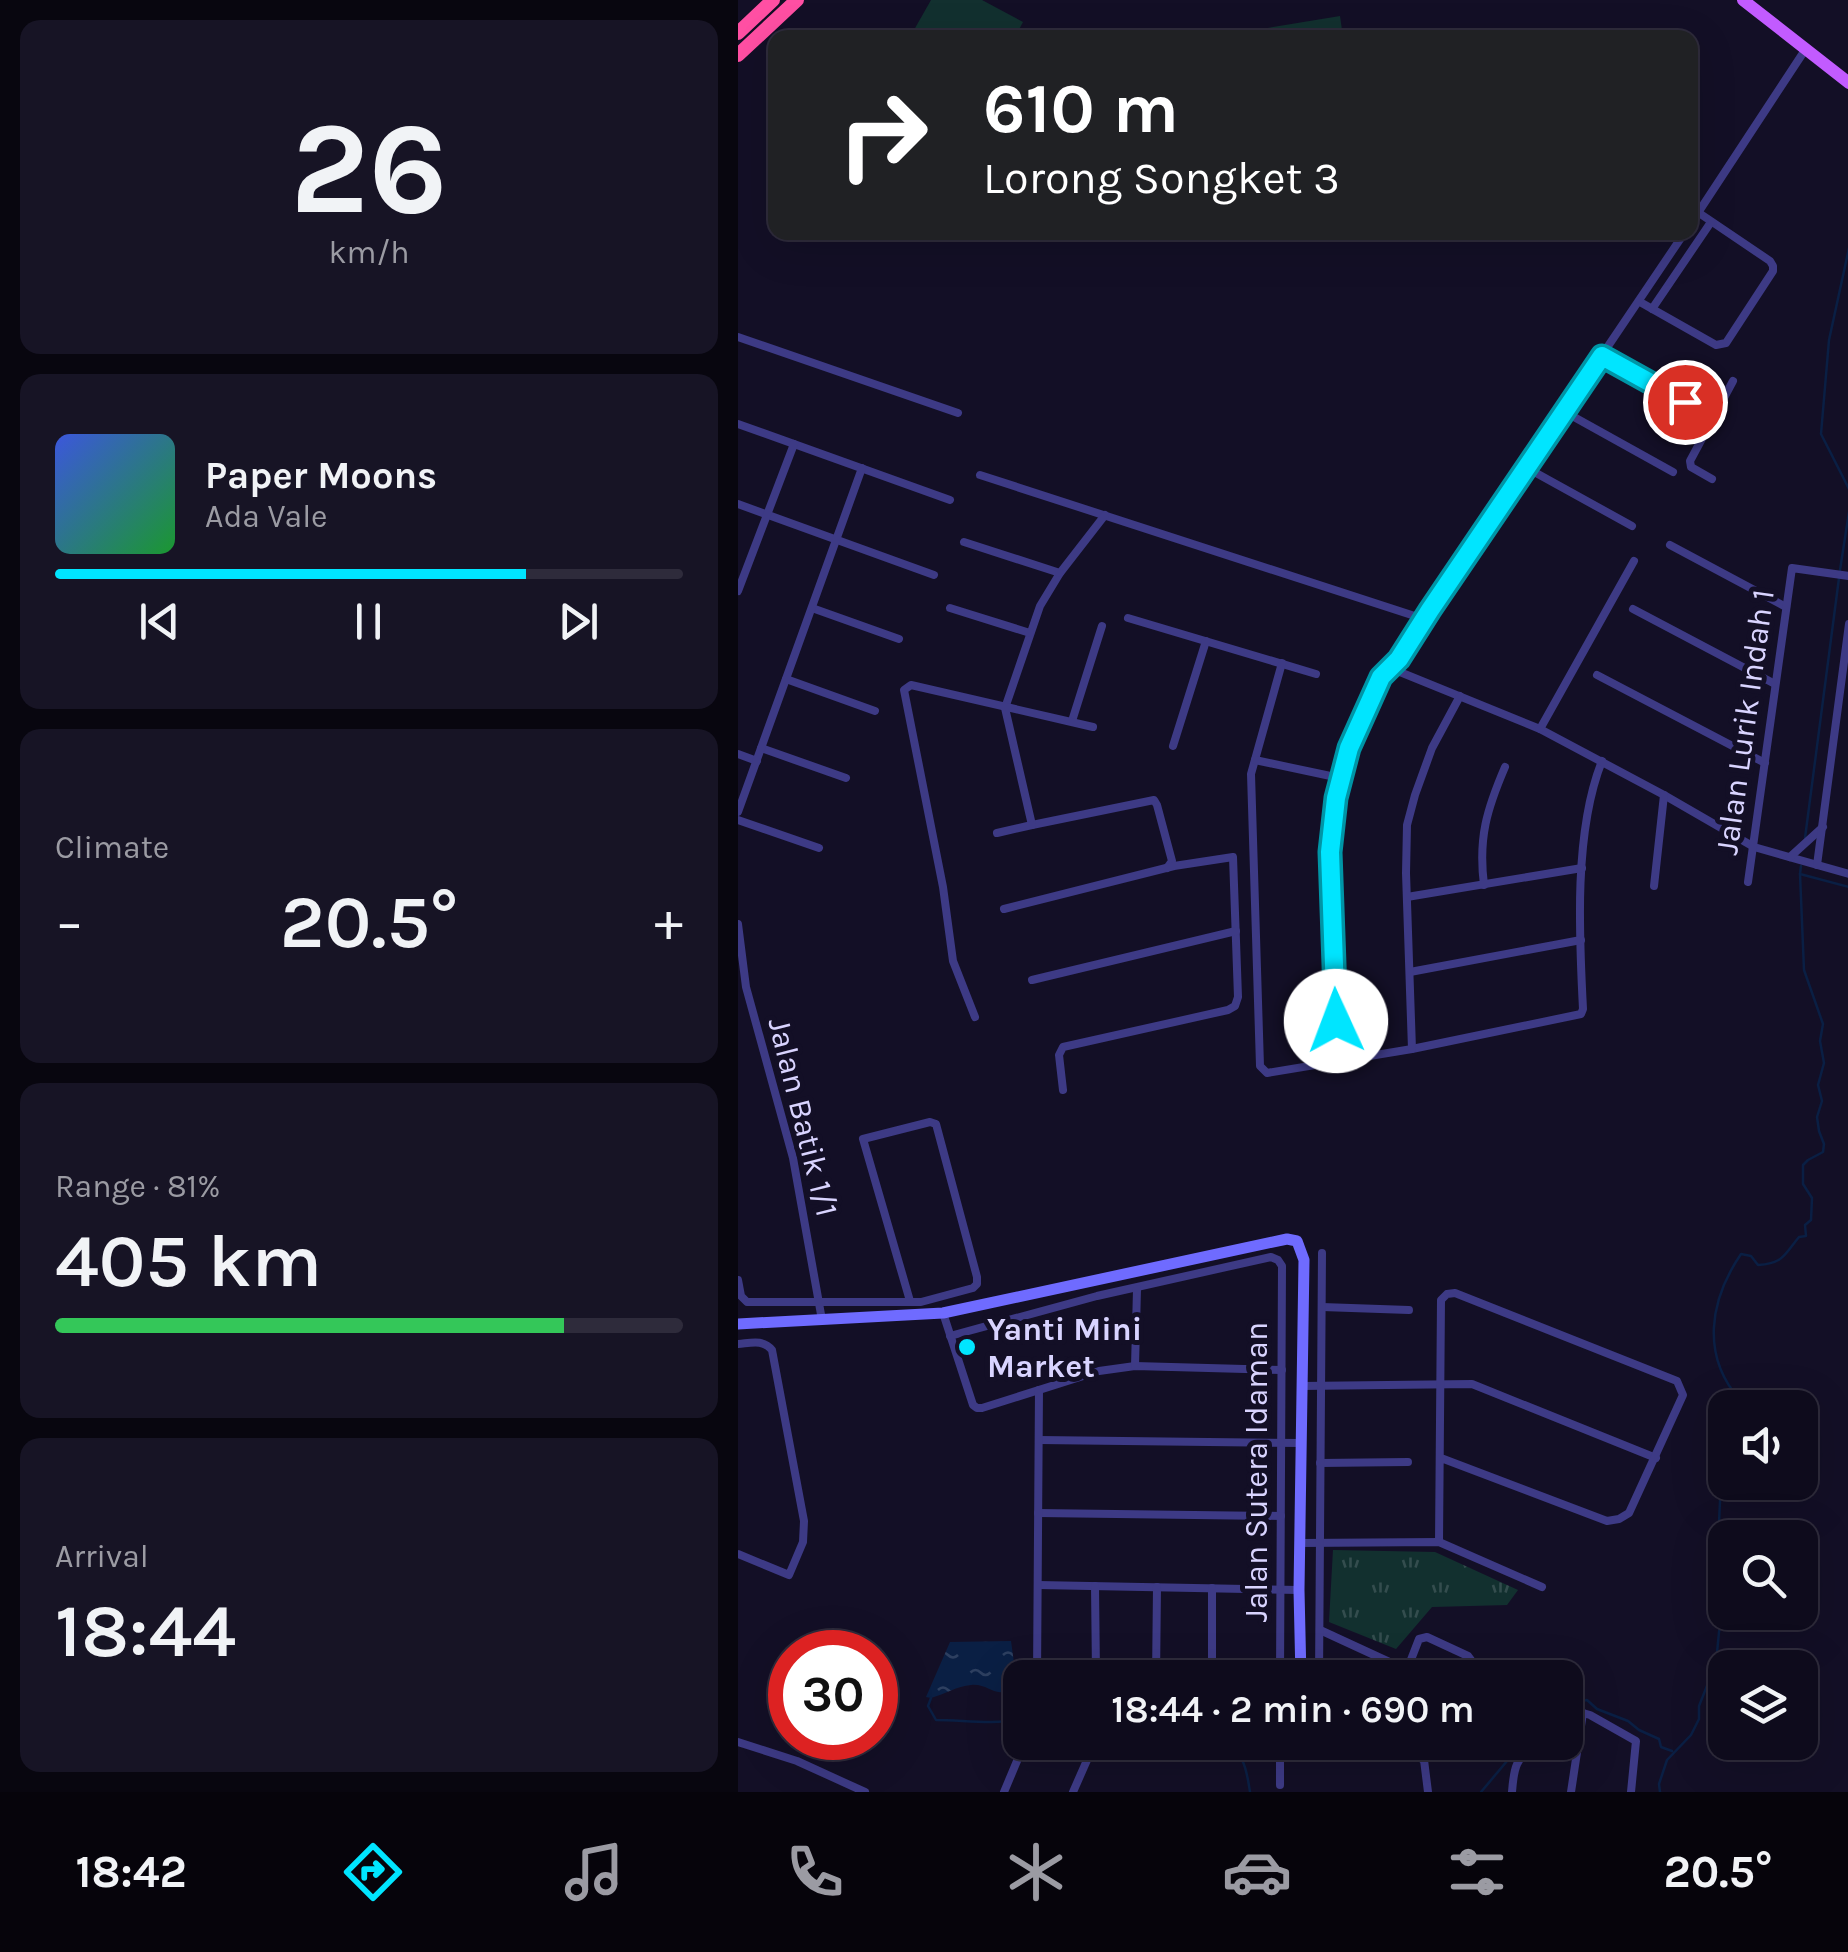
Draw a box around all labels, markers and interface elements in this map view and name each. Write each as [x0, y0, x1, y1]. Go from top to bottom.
text: 610 m [983, 68, 1179, 150]
icon: right [818, 70, 948, 200]
text: 26 [290, 93, 448, 245]
text: Lorong Songket 3 [983, 152, 1340, 204]
text: km/h [328, 234, 410, 271]
pin [1643, 360, 1728, 445]
icon: arrive [1658, 375, 1713, 430]
text: Paper Moons [205, 453, 437, 498]
text: Ada Vale [205, 498, 328, 535]
street label: Jalan Lurik Indah 1 [1708, 587, 1782, 857]
icon: previous [132, 594, 187, 649]
icon: pause [341, 594, 396, 649]
icon: next [551, 594, 606, 649]
text: Climate [55, 829, 169, 866]
text: 20.5° [280, 878, 458, 966]
text: − [55, 890, 84, 954]
text: + [654, 890, 683, 954]
position arrow [1284, 969, 1388, 1073]
street label: Jalan Batik 1/1 [760, 1014, 846, 1220]
text: Range · 81% [55, 1168, 220, 1205]
text: 405 km [55, 1217, 322, 1305]
place label: Yanti Mini Market [987, 1311, 1142, 1385]
street label: Jalan Sutera Idaman [1238, 1322, 1275, 1622]
marker: Yanti Mini Market [956, 1336, 978, 1358]
map controls [1708, 1390, 1818, 1760]
button: sound [1708, 1390, 1818, 1500]
button: search [1708, 1520, 1818, 1630]
text: Arrival [55, 1538, 149, 1575]
text: 18:44 [55, 1587, 236, 1675]
speed limit sign: 30 [768, 1630, 898, 1760]
button: layers [1708, 1650, 1818, 1760]
text: 18:44 · 2 min · 690 m [1111, 1687, 1475, 1732]
icon: directions [338, 1837, 408, 1907]
icon: music [559, 1837, 629, 1907]
icon: phone [780, 1837, 850, 1907]
icon: climate [1001, 1837, 1071, 1907]
icon: car [1222, 1837, 1292, 1907]
icon: filters [1442, 1837, 1512, 1907]
text: 18:42 [75, 1846, 187, 1898]
text: 20.5° [1663, 1846, 1772, 1898]

